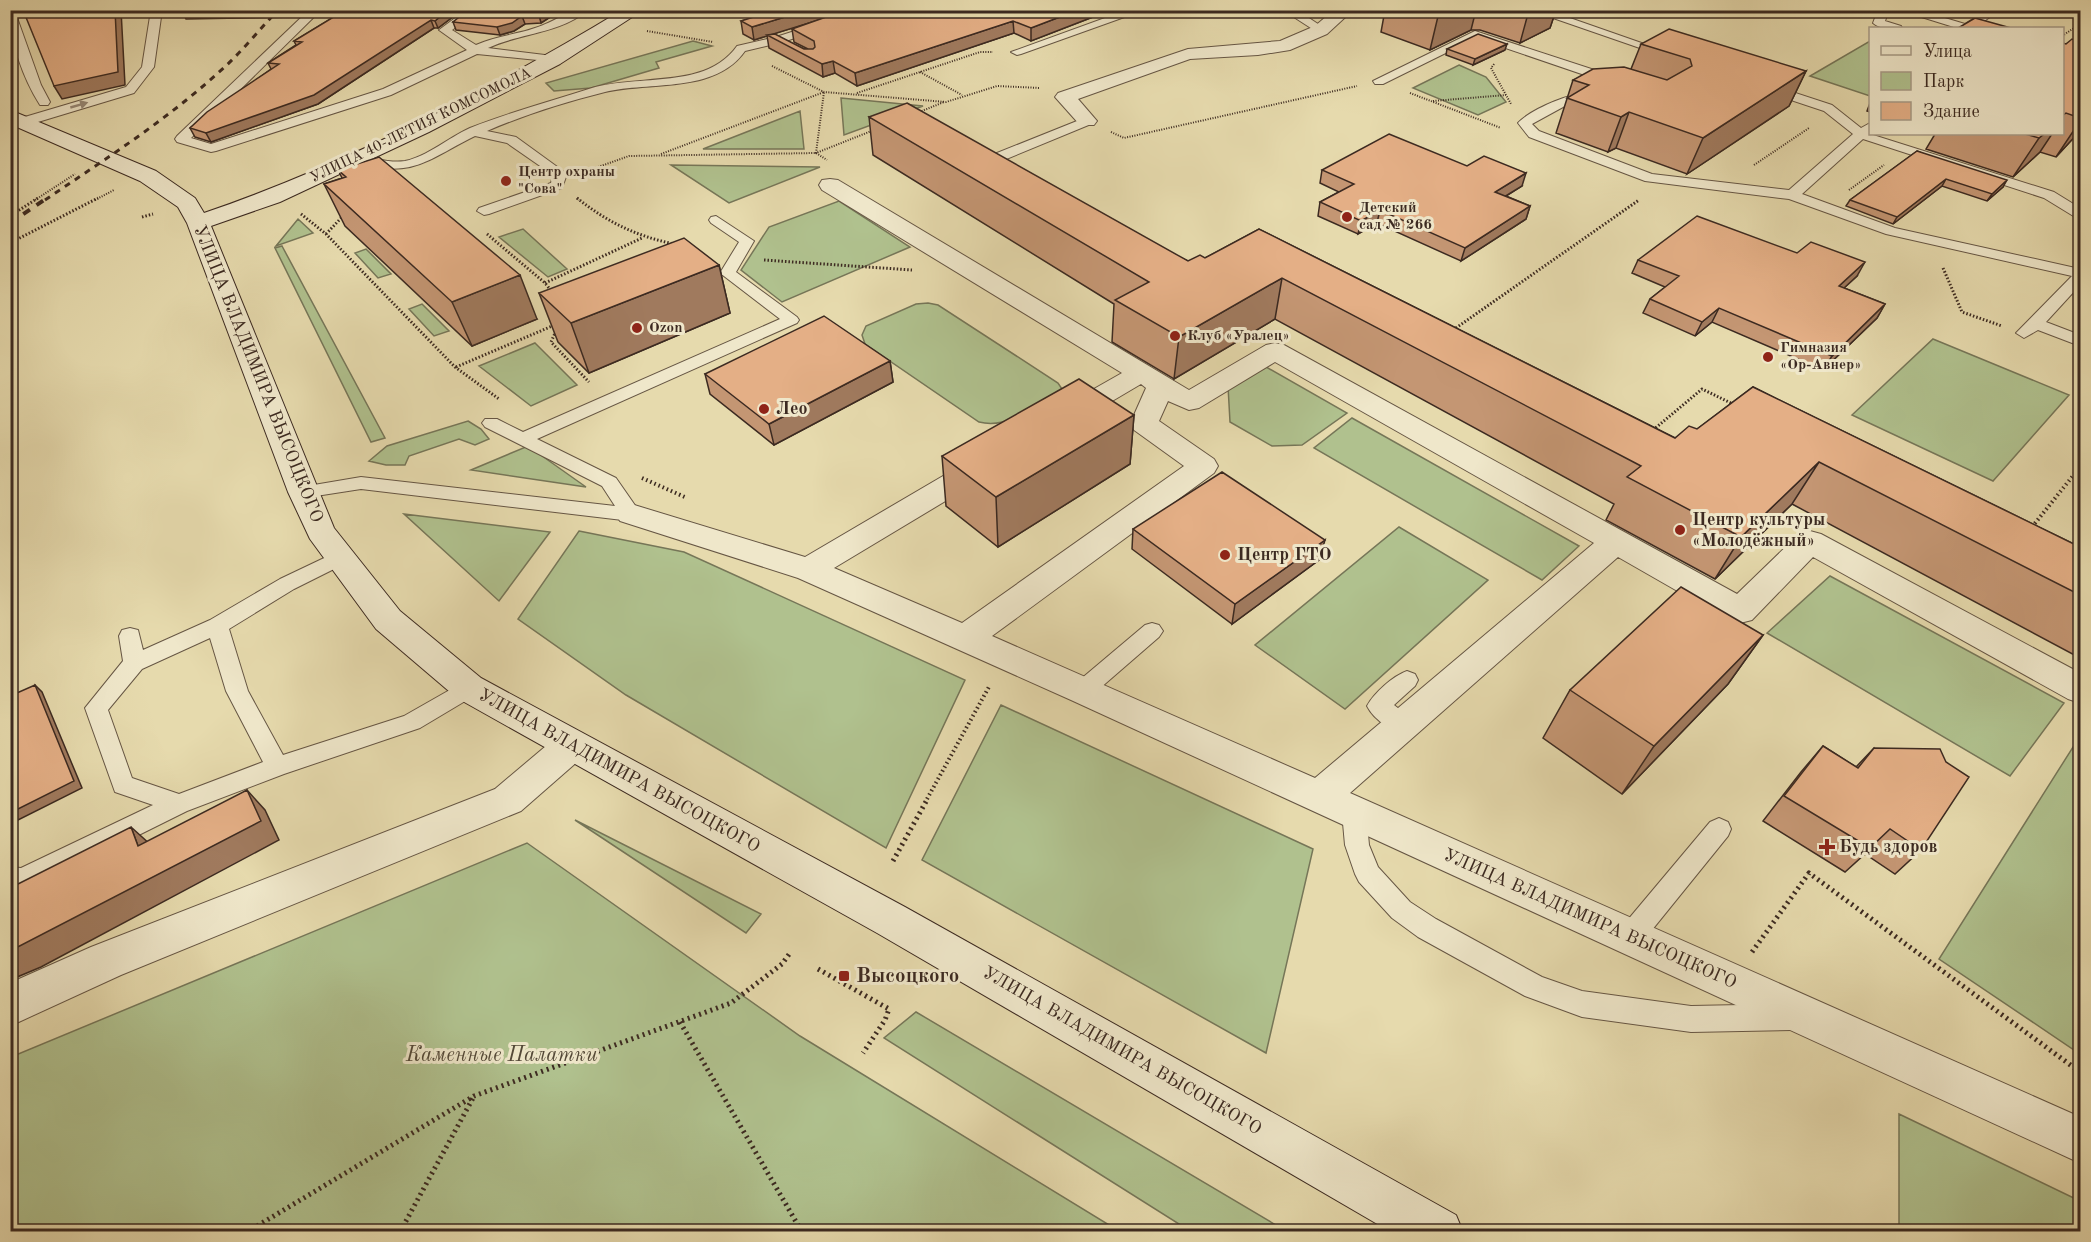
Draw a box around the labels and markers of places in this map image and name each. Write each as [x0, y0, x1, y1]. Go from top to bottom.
place label: Центр охраны "Сова" [518, 165, 615, 197]
marker: Центр охраны "Сова" [499, 174, 513, 188]
place label: Детский сад № 266 [1359, 201, 1432, 233]
marker: Детский сад № 266 [1340, 210, 1354, 224]
marker: Ozon [630, 321, 644, 335]
place label: Ozon [649, 321, 682, 336]
marker: Клуб «Уралец» [1168, 329, 1182, 343]
place label: Клуб «Уралец» [1187, 329, 1290, 344]
place label: Гимназия «Ор-Авнер» [1780, 341, 1861, 373]
marker: Гимназия «Ор-Авнер» [1761, 350, 1775, 364]
place label: Лео [776, 400, 808, 418]
marker: Лео [757, 402, 771, 416]
place label: Центр культуры «Молодёжный» [1692, 511, 1825, 550]
marker: Центр культуры «Молодёжный» [1673, 523, 1687, 537]
place label: Центр ГТО [1237, 546, 1332, 564]
marker: Центр ГТО [1218, 548, 1232, 562]
place label: Будь здоров [1839, 838, 1938, 856]
marker: Будь здоров [1820, 840, 1834, 854]
place label: Высоцкого [856, 966, 959, 987]
marker: Высоцкого [837, 969, 851, 983]

